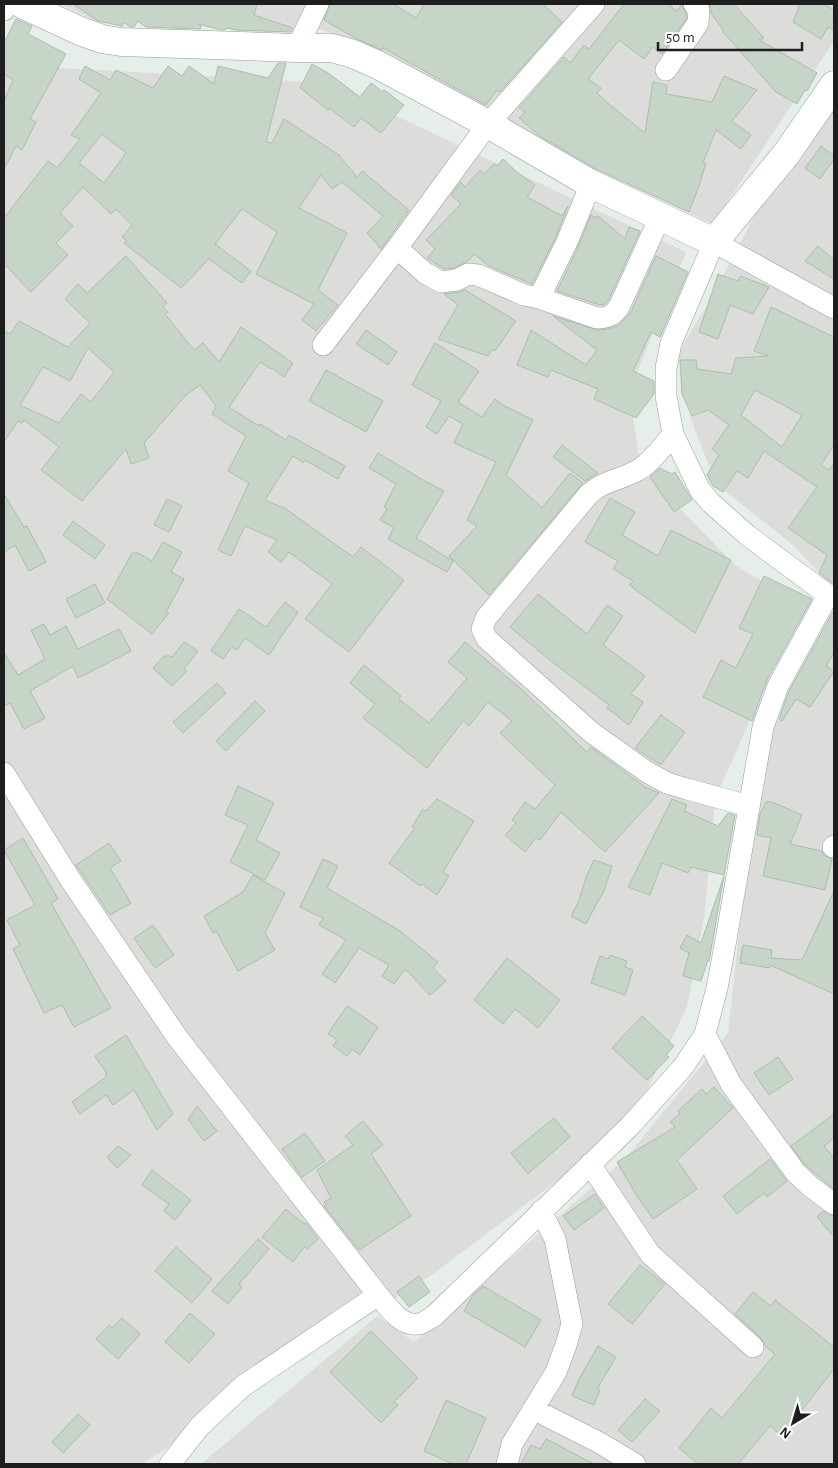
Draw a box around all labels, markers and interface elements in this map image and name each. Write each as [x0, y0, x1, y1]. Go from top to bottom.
scale bar [658, 20, 802, 52]
text: 50 m [666, 30, 695, 45]
north arrow [768, 1398, 818, 1448]
text: N [777, 1424, 794, 1441]

